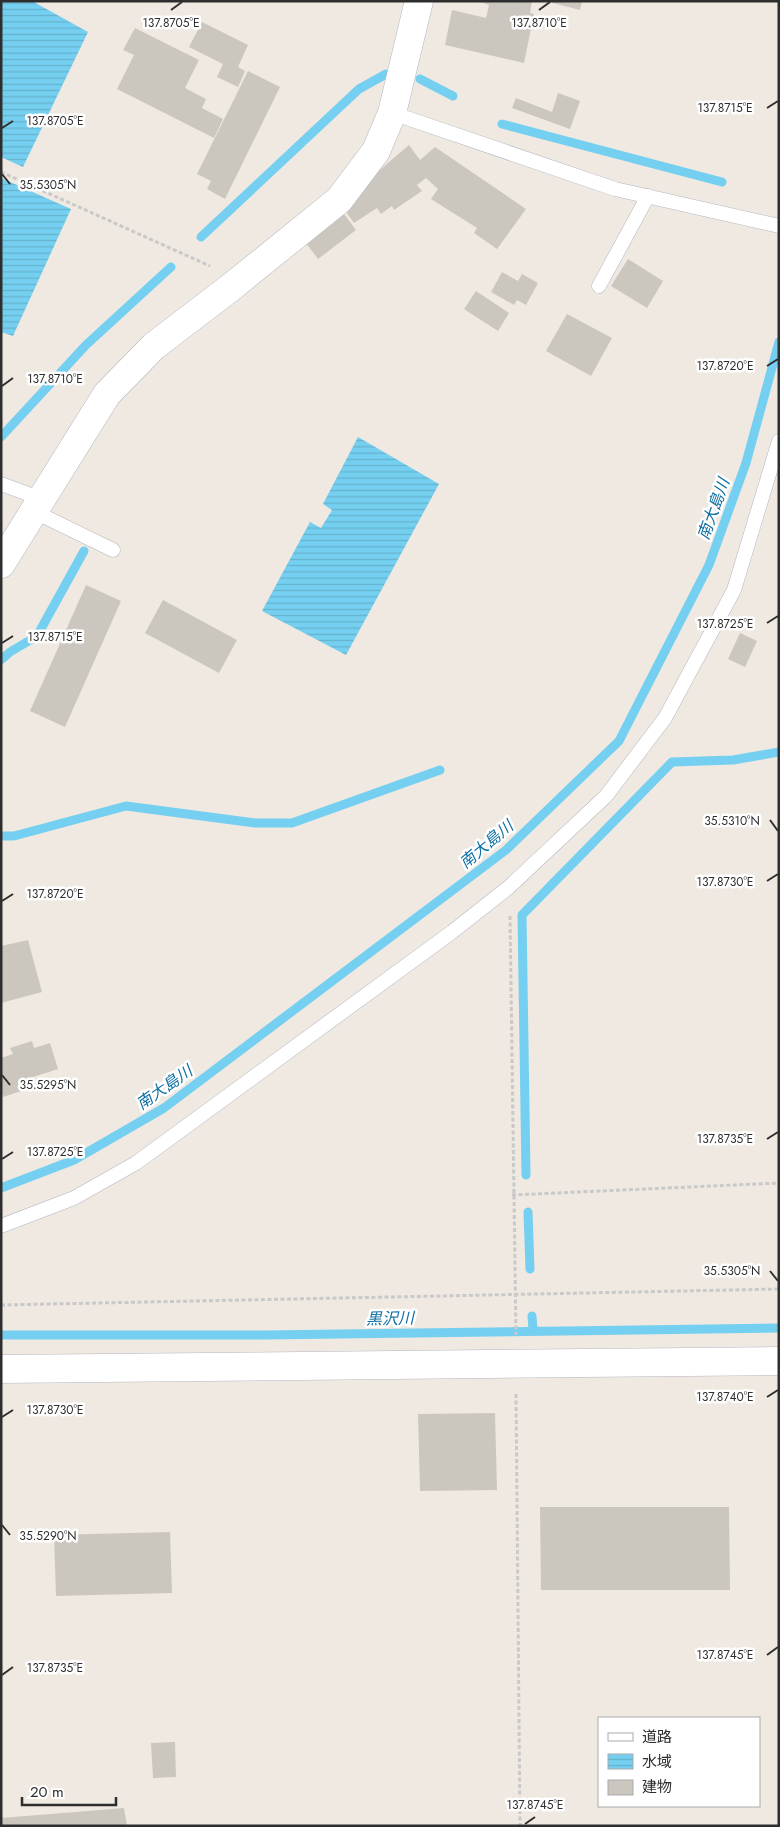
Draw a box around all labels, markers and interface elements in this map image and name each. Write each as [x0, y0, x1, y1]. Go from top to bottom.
text: 137.8705°E [142, 14, 200, 32]
text: 137.8710°E [511, 14, 567, 32]
text: 137.8715°E [697, 99, 753, 117]
text: 137.8705°E [26, 112, 84, 130]
text: 35.5305°N [20, 176, 76, 194]
text: 137.8720°E [696, 357, 754, 375]
text: 137.8710°E [27, 370, 83, 388]
water label: 南大島川 [692, 473, 736, 543]
text: 137.8725°E [697, 615, 753, 633]
text: 137.8715°E [27, 628, 83, 646]
text: 35.5310°N [704, 812, 760, 830]
water label: 南大島川 [454, 814, 520, 874]
text: 137.8730°E [697, 873, 753, 891]
text: 137.8720°E [26, 885, 84, 903]
water label: 南大島川 [131, 1058, 199, 1115]
text: 35.5295°N [20, 1076, 76, 1094]
text: 137.8735°E [697, 1130, 753, 1148]
text: 137.8725°E [27, 1143, 83, 1161]
text: 35.5305°N [704, 1262, 760, 1280]
water label: 黒沢川 [366, 1307, 416, 1330]
text: 137.8740°E [696, 1388, 754, 1406]
text: 137.8730°E [27, 1401, 83, 1419]
text: 35.5290°N [19, 1527, 77, 1545]
text: 137.8745°E [697, 1646, 753, 1664]
text: 137.8735°E [27, 1659, 83, 1677]
legend [598, 1717, 760, 1807]
text: 道路 [642, 1726, 672, 1748]
text: 水域 [642, 1751, 672, 1773]
scale bar [22, 1774, 116, 1806]
text: 建物 [642, 1776, 672, 1798]
text: 20 m [30, 1781, 64, 1803]
text: 137.8745°E [507, 1796, 563, 1814]

